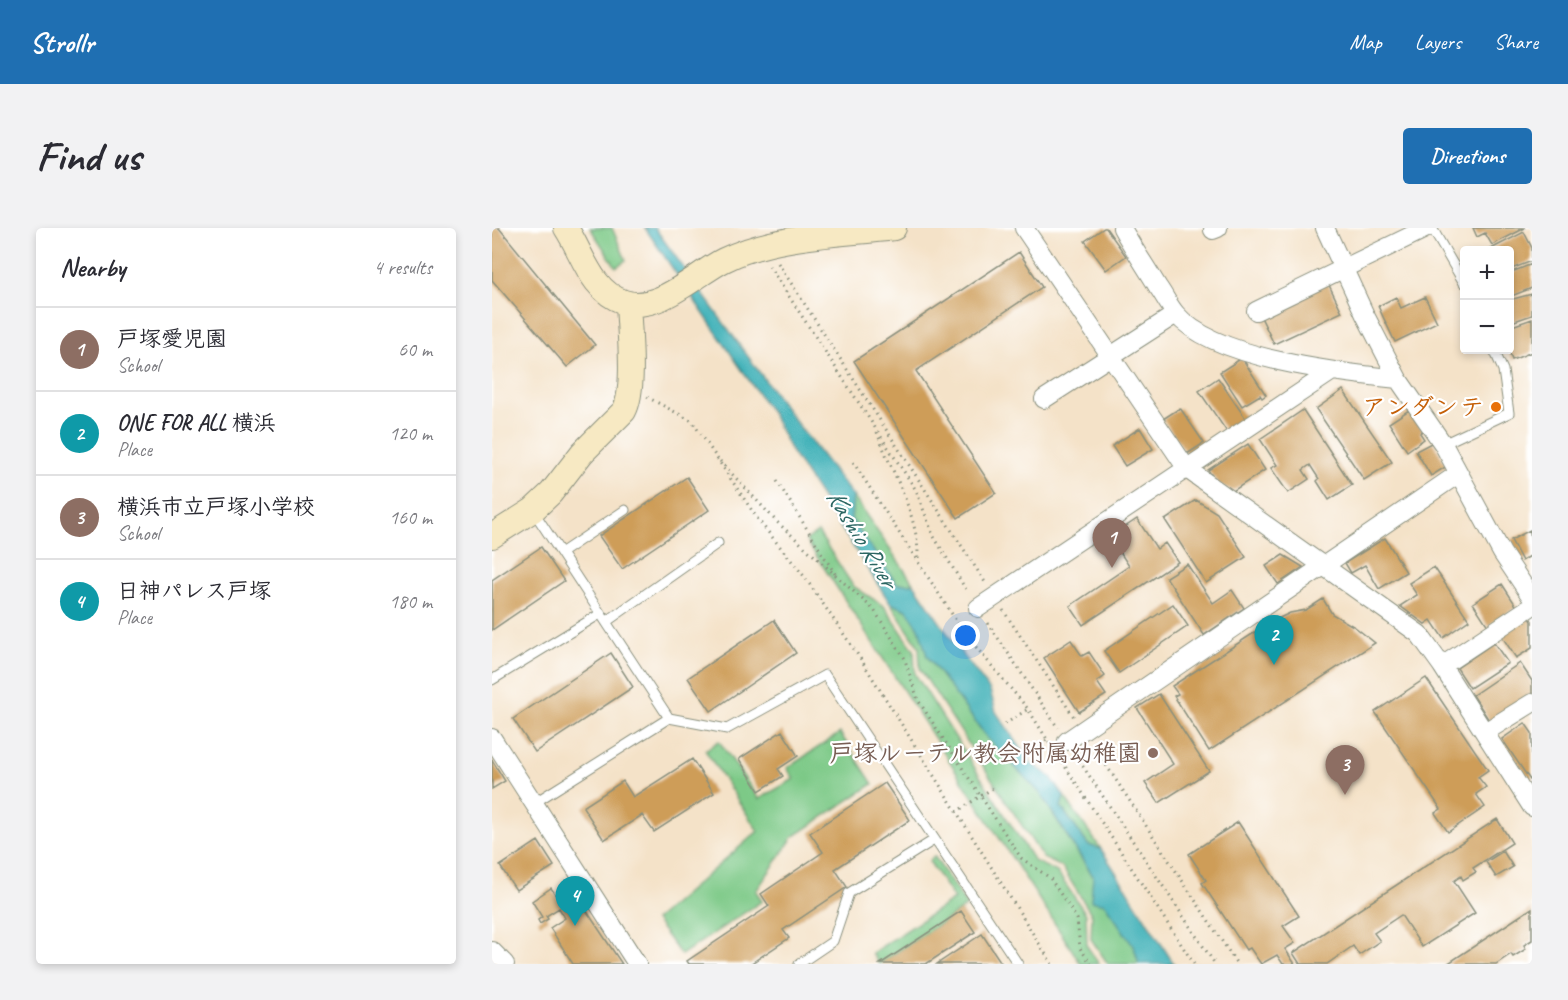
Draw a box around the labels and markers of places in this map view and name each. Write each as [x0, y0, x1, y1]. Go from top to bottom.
place label: アンダンテ [1362, 392, 1484, 422]
marker: アンダンテ [1489, 400, 1503, 414]
pin: 1 [1092, 518, 1132, 568]
pin: 2 [1254, 616, 1294, 665]
place label: 戸塚ルーテル教会附属幼稚園 [829, 738, 1141, 768]
marker: 戸塚ルーテル教会附属幼稚園 [1146, 746, 1160, 760]
pin: 3 [1326, 746, 1364, 795]
pin: 4 [556, 876, 595, 926]

